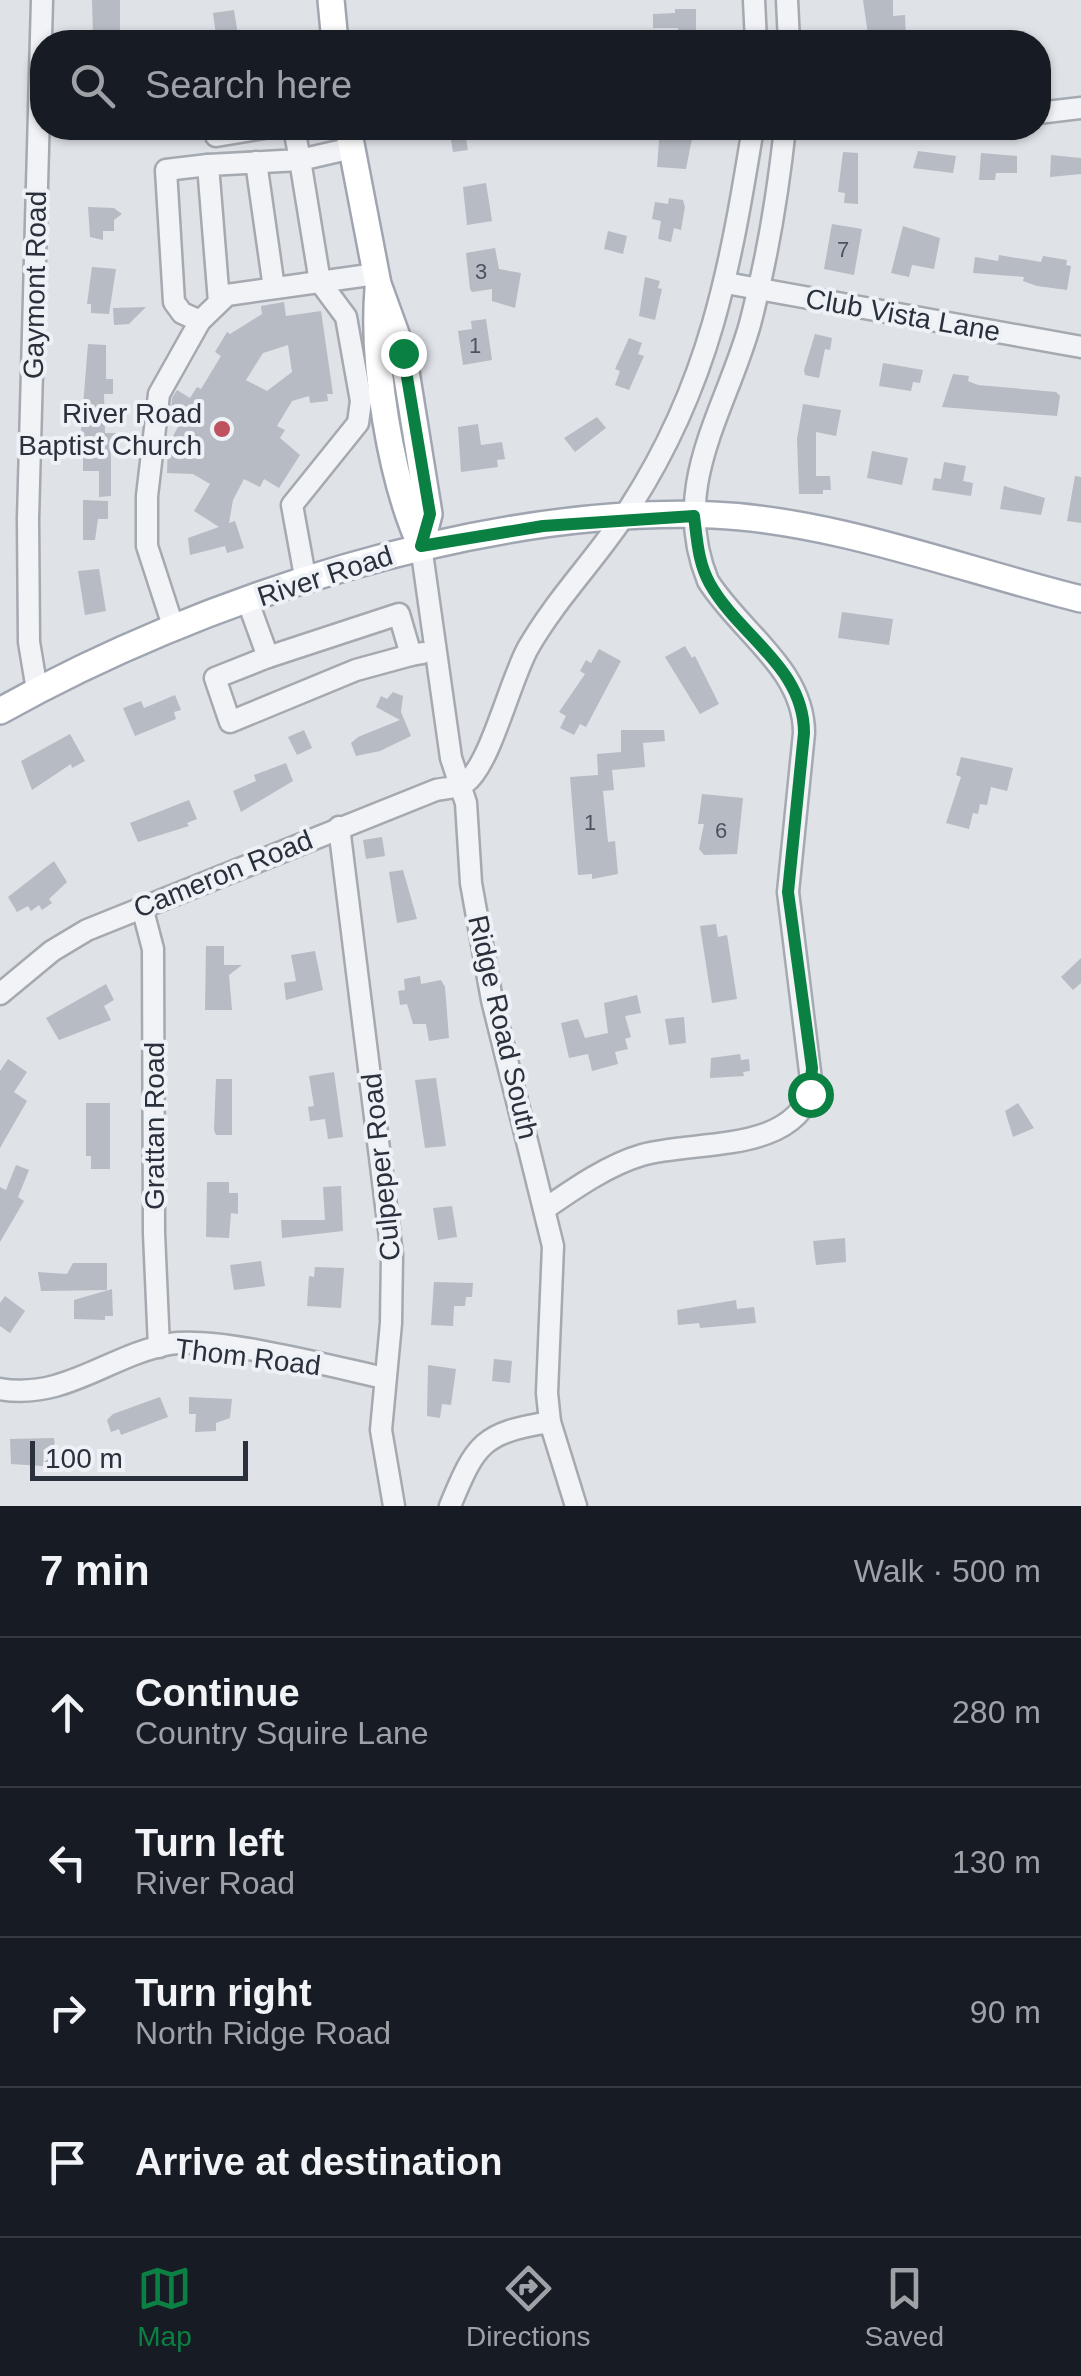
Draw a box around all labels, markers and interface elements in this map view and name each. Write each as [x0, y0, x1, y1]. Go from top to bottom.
search box [30, 30, 1051, 140]
icon: search [65, 58, 120, 113]
text: Search here [145, 64, 352, 106]
street label: Gaymont Road [18, 191, 52, 379]
house number: 7 [837, 237, 849, 262]
house number: 3 [475, 259, 487, 284]
street label: Club Vista Lane [803, 283, 1003, 347]
route end [381, 331, 427, 377]
house number: 1 [469, 333, 481, 358]
place label: River Road Baptist Church [18, 398, 202, 461]
marker: River Road Baptist Church [211, 418, 233, 440]
street label: River Road [254, 540, 396, 612]
house number: 1 [584, 810, 596, 835]
house number: 6 [715, 818, 727, 843]
street label: Cameron Road [129, 824, 317, 924]
street label: Ridge Road South [462, 912, 544, 1142]
street label: Grattan Road [139, 1042, 170, 1210]
street label: Culpeper Road [356, 1072, 406, 1262]
route start [788, 1072, 834, 1118]
street label: Thom Road [174, 1333, 322, 1381]
scale bar [30, 1436, 248, 1480]
text: 100 m [45, 1443, 123, 1474]
text: 7 min [40, 1547, 150, 1594]
text: Walk · 500 m [854, 1553, 1041, 1589]
text: Continue [135, 1672, 300, 1714]
icon: ahead [40, 1685, 95, 1740]
text: 280 m [952, 1694, 1041, 1730]
text: Country Squire Lane [135, 1715, 429, 1751]
text: Turn left [135, 1822, 284, 1864]
icon: left [40, 1835, 95, 1890]
text: 130 m [952, 1844, 1041, 1880]
text: River Road [135, 1865, 295, 1901]
text: Turn right [135, 1972, 312, 2014]
icon: right [40, 1985, 95, 2040]
text: 90 m [970, 1994, 1041, 2030]
text: North Ridge Road [135, 2015, 391, 2051]
icon: arrive [40, 2135, 95, 2190]
text: Arrive at destination [135, 2141, 502, 2183]
tab: Map [137, 2261, 192, 2353]
tab: Directions [466, 2261, 591, 2353]
tab: Saved [865, 2261, 944, 2353]

